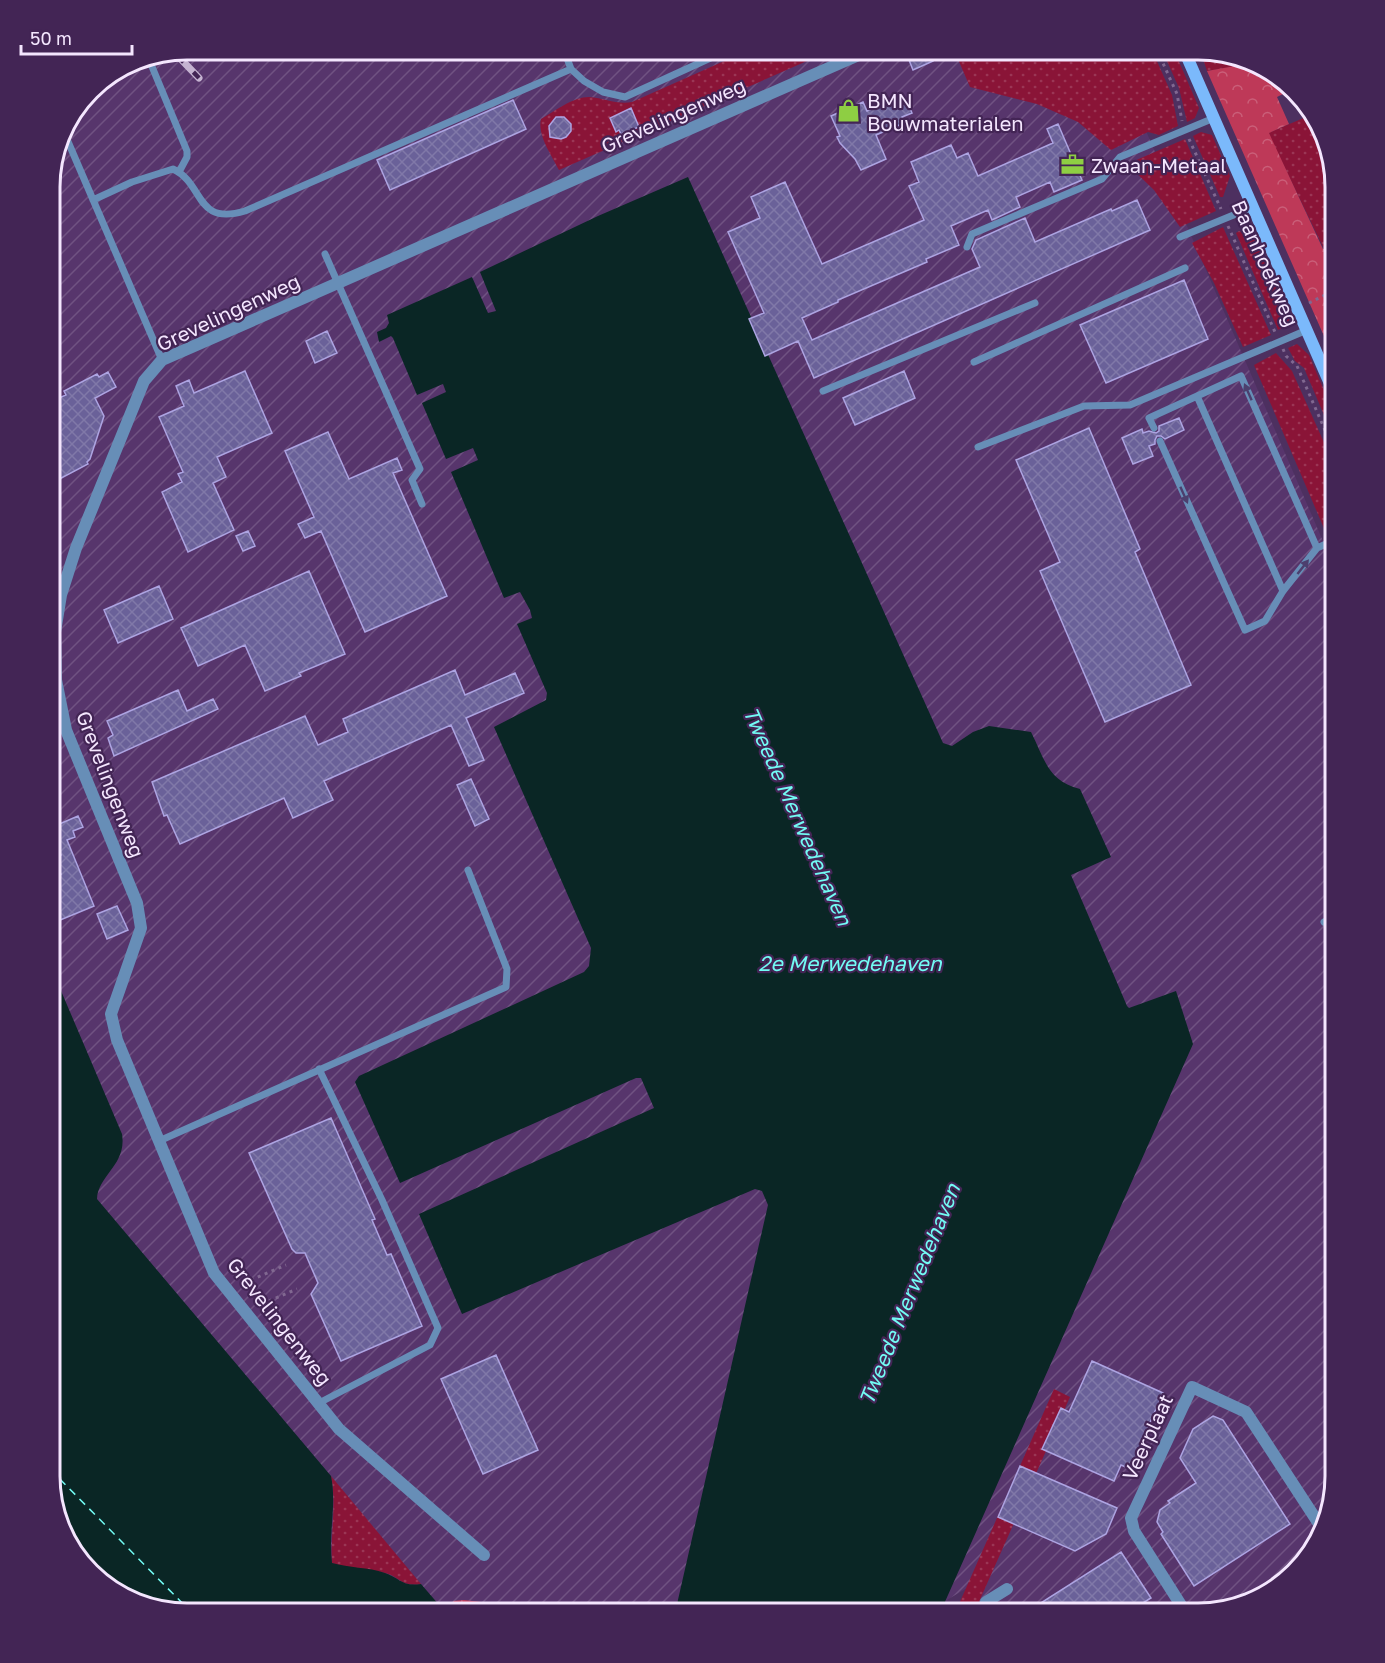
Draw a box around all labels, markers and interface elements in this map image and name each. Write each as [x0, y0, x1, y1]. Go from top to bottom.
scale bar [21, 18, 132, 56]
text: 50 m [30, 27, 72, 49]
street label: Grevelingenweg [597, 72, 749, 158]
place label: BMN Bouwmaterialen [867, 88, 1024, 135]
shop icon: BMN Bouwmaterialen [836, 98, 862, 124]
office icon: Zwaan-Metaal [1060, 152, 1086, 178]
place label: Zwaan-Metaal [1091, 153, 1227, 177]
street label: Baanhoekweg [1227, 196, 1305, 330]
street label: Grevelingenweg [153, 268, 303, 356]
one-way arrow [1243, 383, 1252, 400]
one-way arrow [1179, 486, 1189, 504]
one-way arrow [1296, 559, 1308, 574]
water label: Tweede Merwedehaven [738, 703, 858, 930]
street label: Grevelingenweg [72, 707, 150, 861]
water label: 2e Merwedehaven [758, 950, 943, 976]
water label: Tweede Merwedehaven [853, 1179, 966, 1408]
street label: Grevelingenweg [223, 1252, 337, 1390]
street label: Veerplaat [1117, 1390, 1177, 1484]

